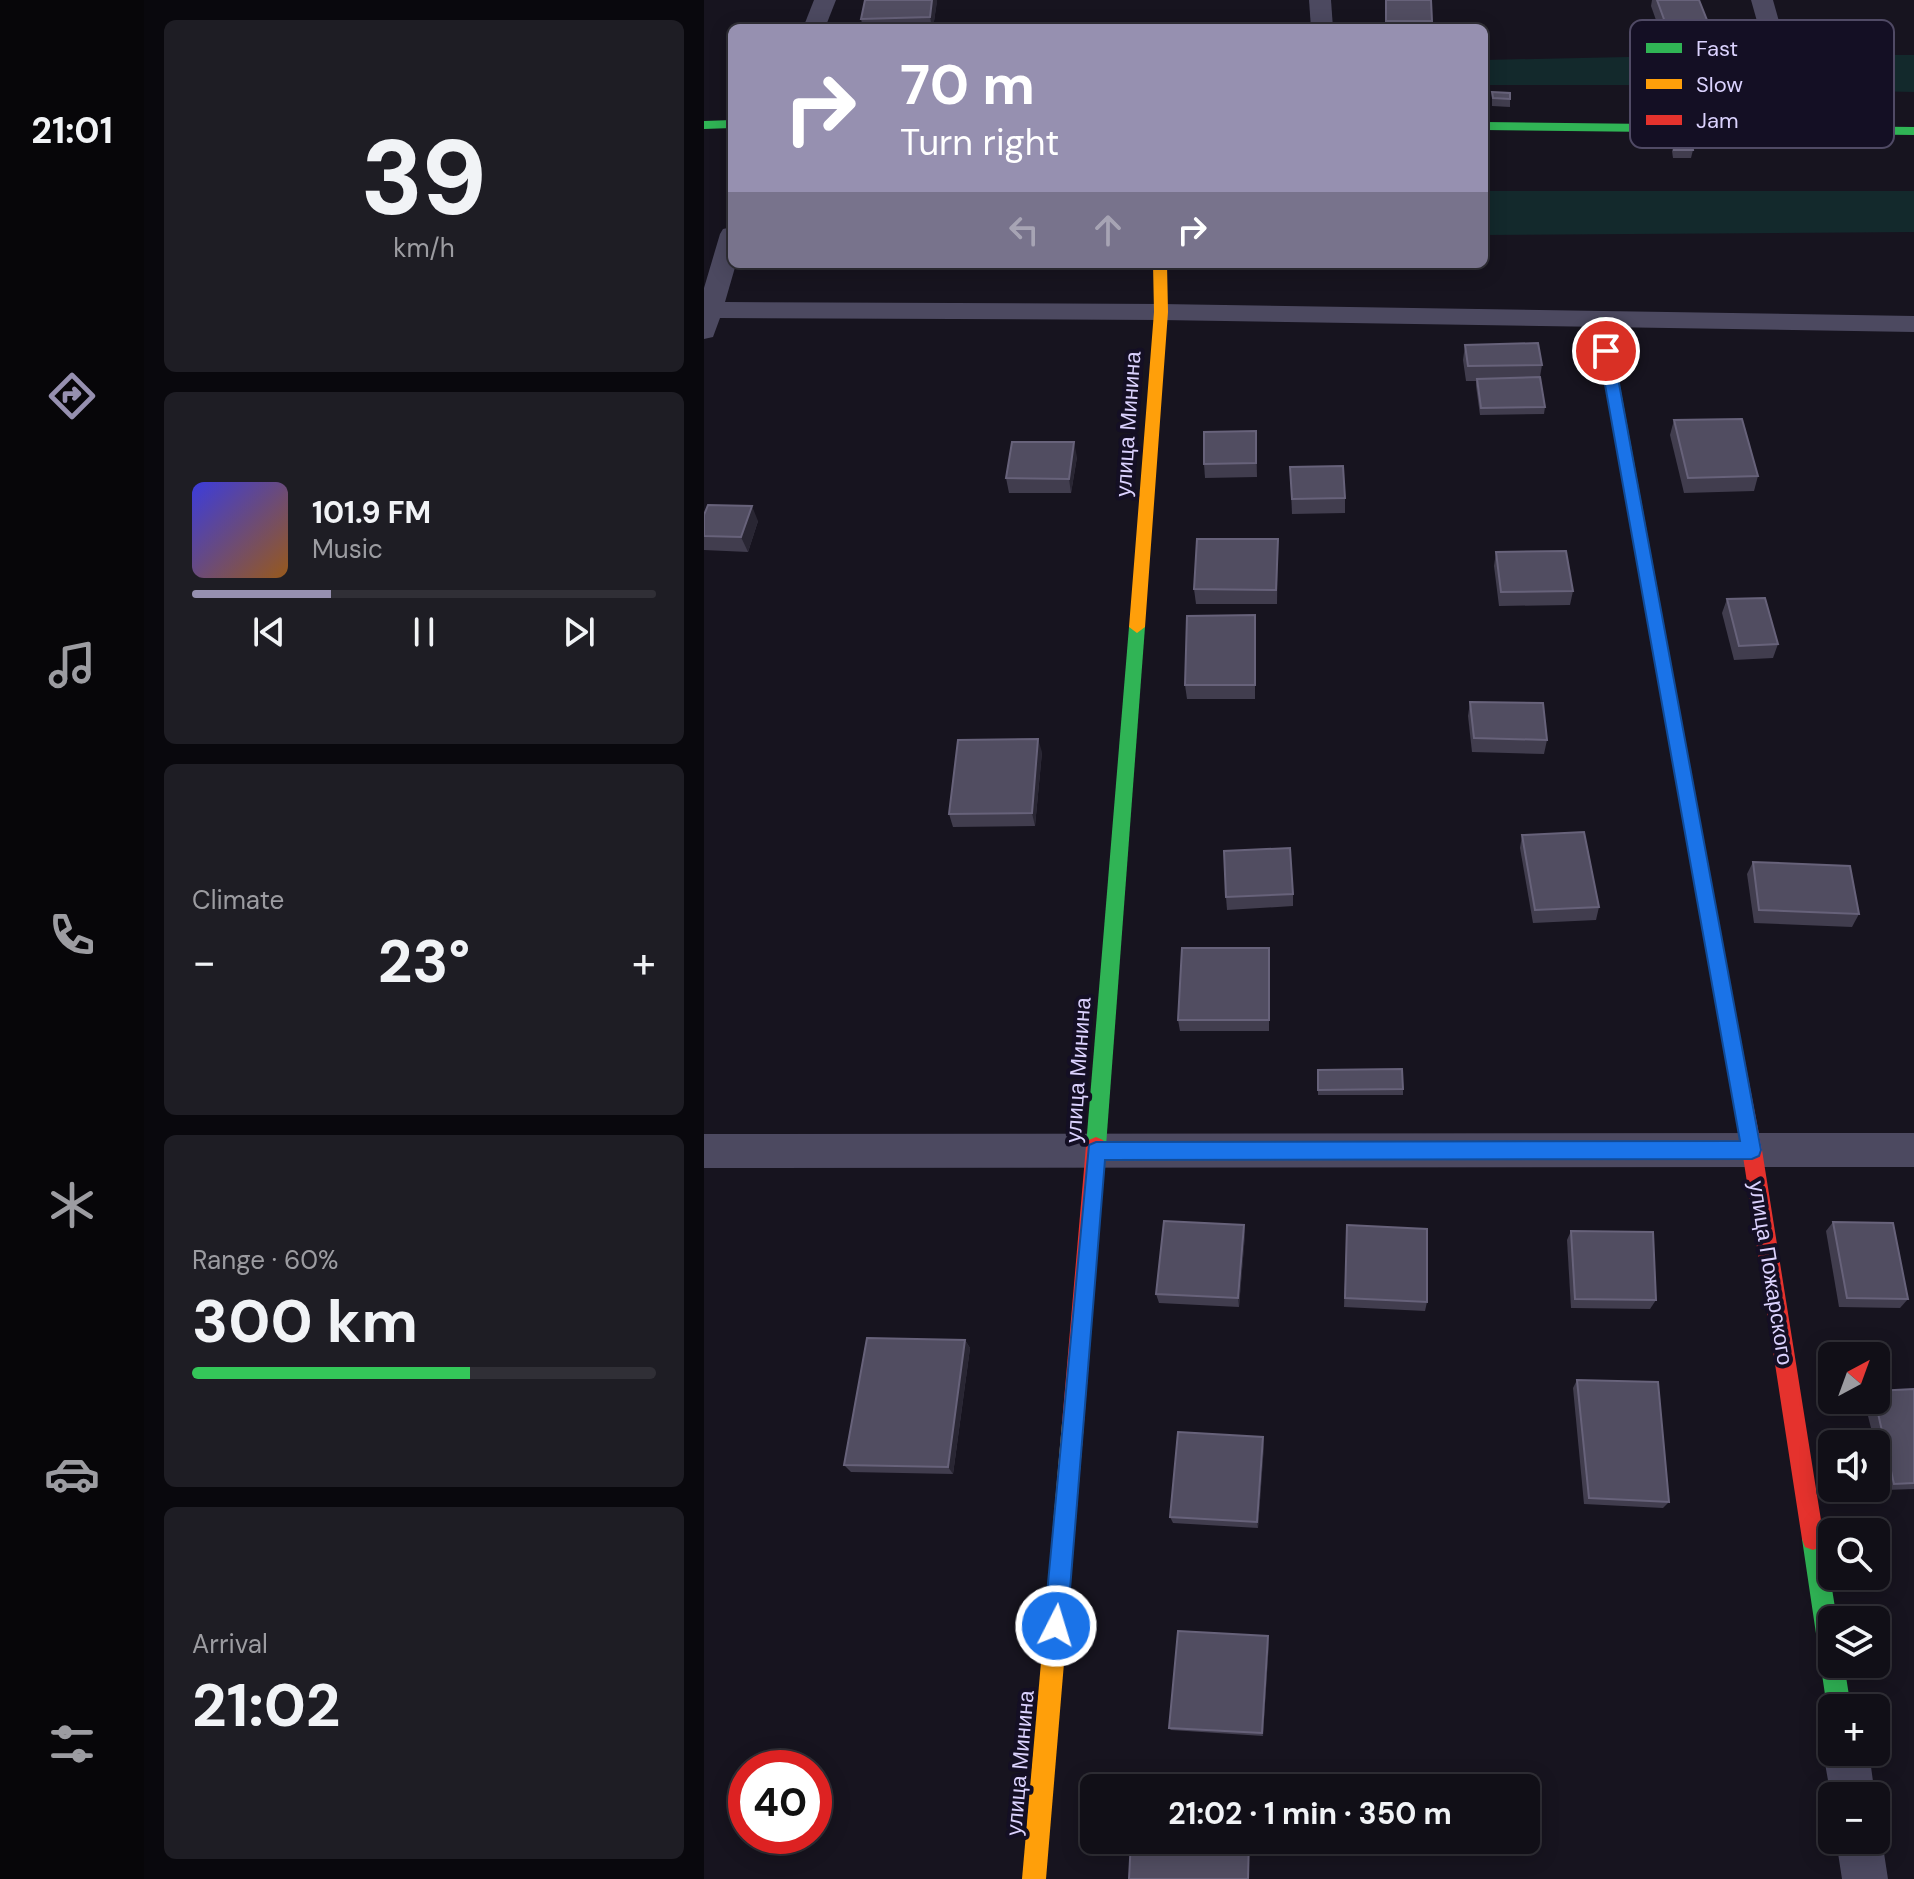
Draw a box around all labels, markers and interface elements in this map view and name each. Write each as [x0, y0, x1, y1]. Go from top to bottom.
legend [1630, 20, 1894, 148]
text: Fast [1696, 34, 1738, 63]
text: 70 m [900, 48, 1035, 121]
icon: right [768, 56, 872, 160]
text: Slow [1696, 70, 1743, 99]
text: Jam [1696, 106, 1739, 135]
text: 21:01 [31, 107, 113, 154]
text: 39 [361, 111, 487, 246]
text: Turn right [900, 119, 1059, 166]
icon: left [1002, 208, 1046, 252]
icon: ahead [1086, 208, 1130, 252]
icon: right [1170, 208, 1214, 252]
text: km/h [393, 231, 455, 265]
pin [1572, 317, 1640, 385]
icon: arrive [1584, 329, 1628, 373]
street label: улица Минина [1108, 350, 1148, 498]
icon: directions [44, 368, 100, 424]
text: 101.9 FM [312, 493, 431, 532]
text: Music [312, 532, 383, 566]
icon: previous [247, 610, 291, 654]
icon: pause [402, 610, 446, 654]
icon: next [557, 610, 601, 654]
icon: music [44, 637, 100, 693]
text: Climate [192, 883, 284, 917]
icon: phone [44, 907, 100, 963]
text: 23° [378, 922, 470, 1001]
text: − [192, 933, 216, 991]
text: + [632, 933, 656, 991]
street label: улица Минина [1058, 996, 1098, 1144]
icon: climate [44, 1177, 100, 1233]
street label: улица Пожарского [1742, 1179, 1800, 1367]
text: Range · 60% [192, 1243, 338, 1277]
text: 300 km [192, 1282, 418, 1361]
north arrow [1818, 1342, 1890, 1414]
map controls [1818, 1342, 1890, 1854]
button: sound [1818, 1430, 1890, 1502]
icon: car [44, 1446, 100, 1502]
button: search [1818, 1518, 1890, 1590]
position arrow [1014, 1584, 1098, 1668]
button: layers [1818, 1606, 1890, 1678]
text: Arrival [192, 1627, 268, 1661]
text: 21:02 [192, 1666, 340, 1745]
street label: улица Минина [999, 1688, 1041, 1837]
button: + [1818, 1694, 1890, 1766]
icon: filters [44, 1716, 100, 1772]
speed limit sign: 40 [728, 1750, 832, 1854]
button: − [1818, 1782, 1890, 1854]
text: 21:02 · 1 min · 350 m [1168, 1794, 1452, 1833]

